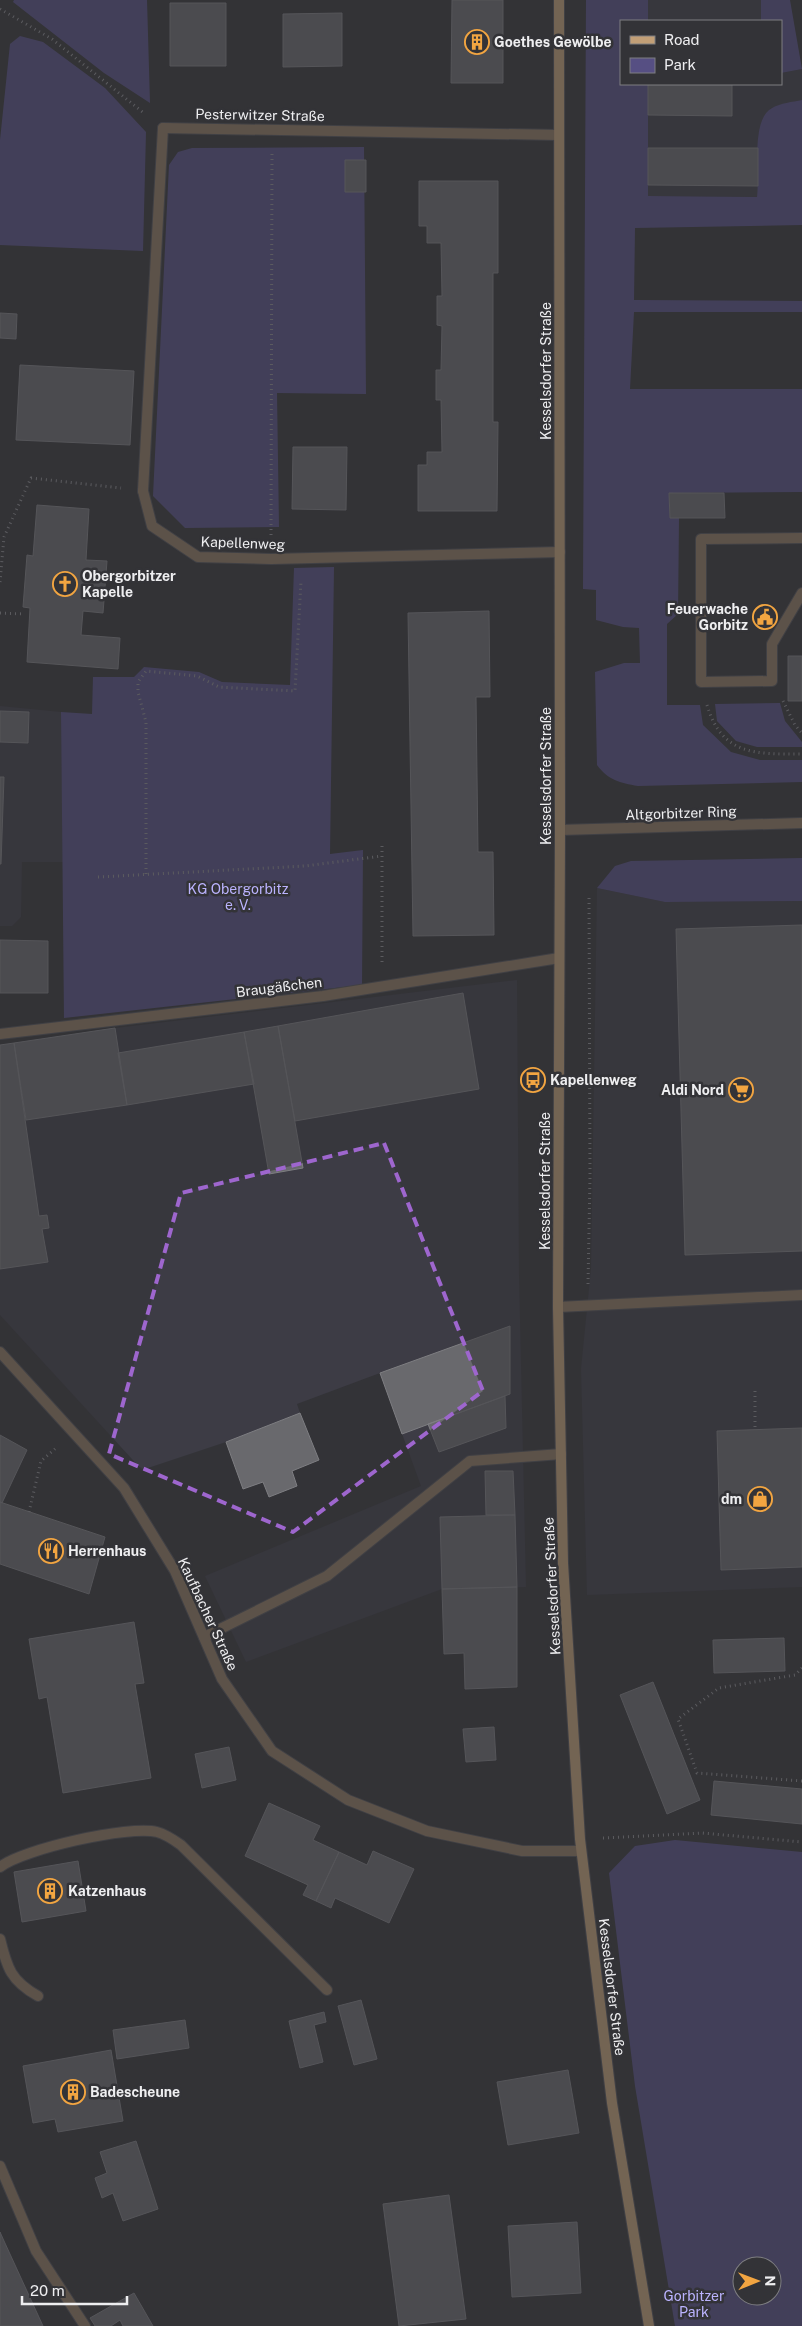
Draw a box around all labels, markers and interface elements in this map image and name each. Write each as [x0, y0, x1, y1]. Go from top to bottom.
legend [620, 20, 782, 85]
building icon: Goethes Gewölbe [464, 29, 490, 55]
text: Road [664, 31, 700, 48]
place label: Goethes Gewölbe [494, 34, 612, 50]
text: Park [664, 56, 696, 73]
street label: Pesterwitzer Straße [195, 106, 325, 124]
street label: Kesselsdorfer Straße [538, 302, 554, 440]
street label: Kapellenweg [200, 534, 286, 552]
place label: Obergorbitzer Kapelle [82, 568, 176, 600]
church icon: Obergorbitzer Kapelle [52, 571, 78, 597]
place label: Feuerwache Gorbitz [667, 601, 748, 633]
public building icon: Feuerwache Gorbitz [752, 604, 778, 630]
street label: Kesselsdorfer Straße [538, 707, 554, 845]
street label: Altgorbitzer Ring [625, 803, 737, 823]
park label: KG Obergorbitz e. V. [188, 881, 289, 913]
street label: Braugäßchen [235, 974, 323, 1000]
bus stop icon: Kapellenweg [520, 1067, 546, 1093]
place label: Kapellenweg [550, 1072, 637, 1088]
supermarket icon: Aldi Nord [728, 1077, 754, 1103]
place label: Aldi Nord [661, 1082, 724, 1098]
street label: Kesselsdorfer Straße [537, 1112, 553, 1250]
shop icon: dm [747, 1486, 773, 1512]
place label: dm [721, 1491, 742, 1507]
street label: Kesselsdorfer Straße [540, 1517, 564, 1655]
restaurant icon: Herrenhaus [38, 1538, 64, 1564]
place label: Herrenhaus [68, 1543, 146, 1559]
street label: Kaufbacher Straße [175, 1555, 241, 1673]
building icon: Katzenhaus [37, 1878, 63, 1904]
place label: Katzenhaus [68, 1883, 146, 1899]
street label: Kesselsdorfer Straße [596, 1918, 628, 2057]
building icon: Badescheune [60, 2079, 86, 2105]
place label: Badescheune [90, 2084, 180, 2100]
north arrow [732, 2256, 782, 2306]
scale bar [22, 2274, 128, 2306]
text: N [762, 2275, 778, 2286]
text: 20 m [30, 2282, 65, 2299]
park label: Gorbitzer Park [664, 2288, 724, 2320]

